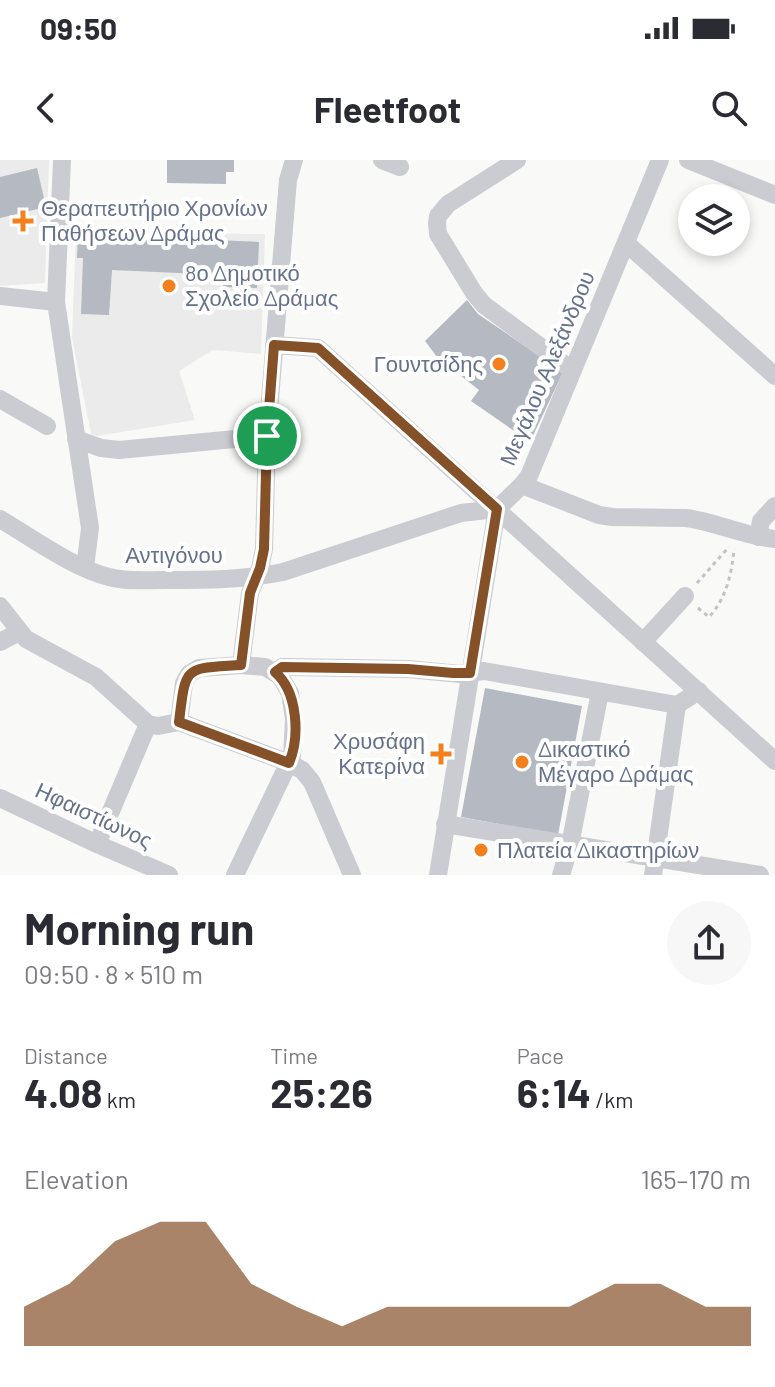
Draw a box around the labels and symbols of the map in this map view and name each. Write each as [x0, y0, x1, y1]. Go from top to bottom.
place label: Θεραπευτήριο Χρονίων Παθήσεων Δράμας [41, 194, 268, 246]
marker: Θεραπευτήριο Χρονίων Παθήσεων Δράμας [12, 210, 34, 232]
place label: 8ο Δημοτικό Σχολείο Δράμας [185, 259, 338, 311]
street label: Μεγάλου Αλεξάνδρου [493, 266, 600, 469]
marker: 8ο Δημοτικό Σχολείο Δράμας [160, 277, 178, 295]
place label: Γουντσίδης [374, 350, 483, 377]
marker: Γουντσίδης [490, 355, 508, 373]
pin [233, 402, 301, 470]
street label: Αντιγόνου [125, 541, 223, 568]
place label: Χρυσάφη Κατερίνα [333, 727, 425, 779]
place label: Δικαστικό Μέγαρο Δράμας [538, 735, 694, 787]
marker: Χρυσάφη Κατερίνα [432, 745, 450, 763]
marker: Δικαστικό Μέγαρο Δράμας [513, 753, 531, 771]
street label: Ηφαιστίωνος [31, 776, 157, 853]
place label: Πλατεία Δικαστηρίων [497, 836, 699, 863]
marker: Πλατεία Δικαστηρίων [472, 841, 490, 859]

